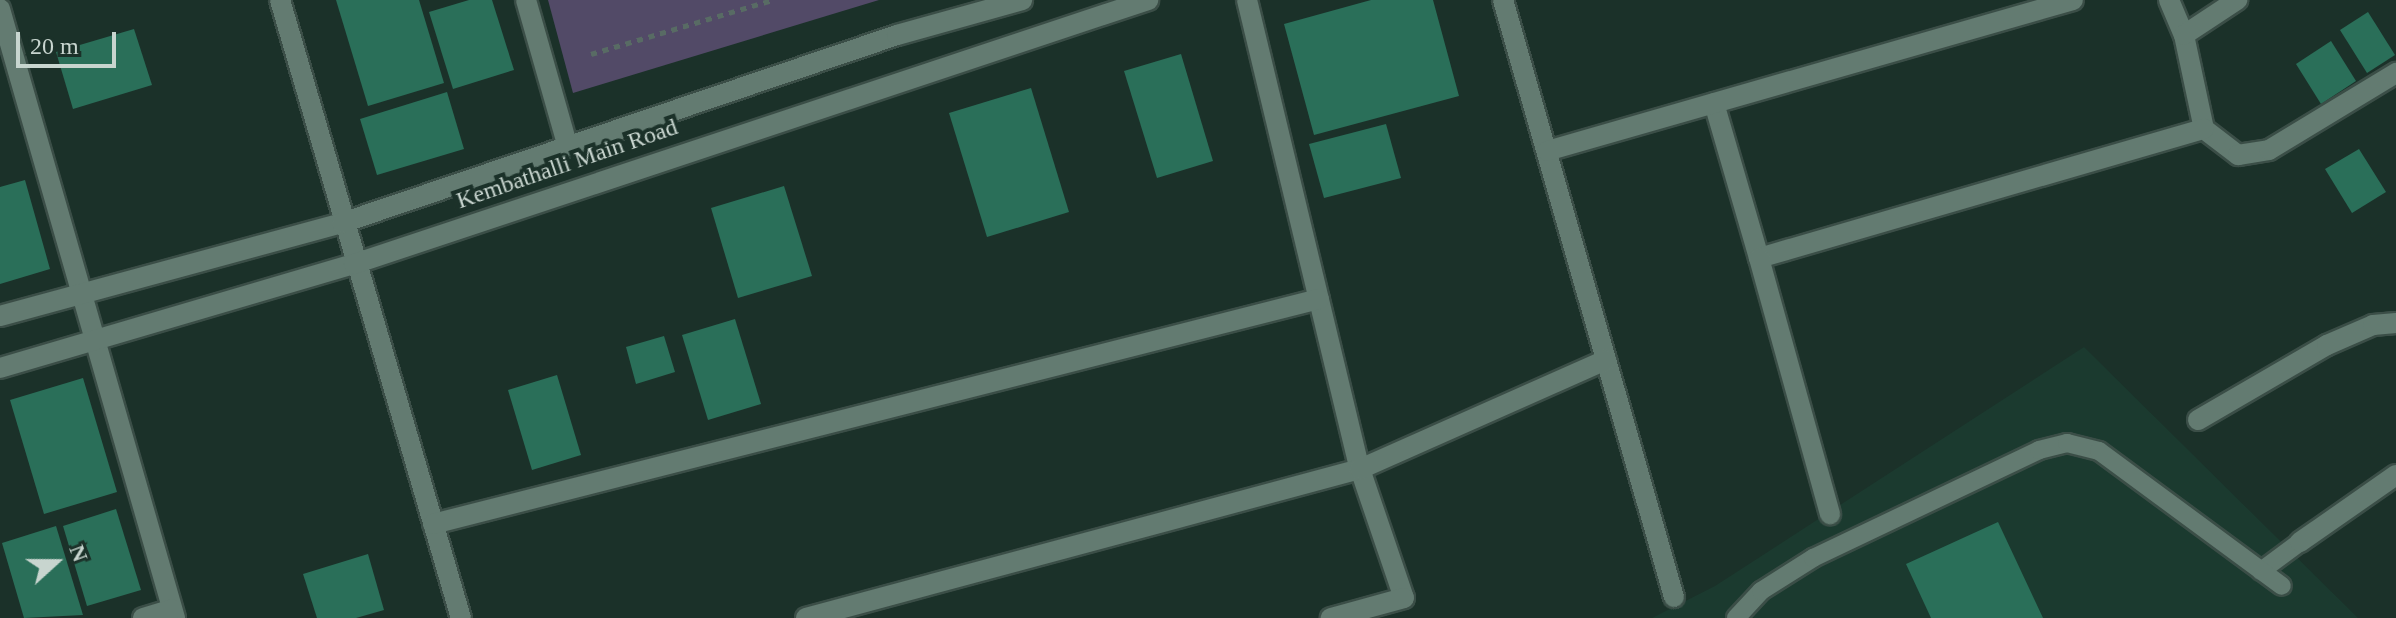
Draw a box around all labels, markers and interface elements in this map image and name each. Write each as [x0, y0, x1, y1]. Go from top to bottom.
scale bar [20, 16, 120, 66]
text: 20 m [30, 33, 79, 59]
street label: Kembathalli Main Road [453, 113, 681, 215]
north arrow [16, 522, 96, 602]
text: N [64, 541, 93, 565]

